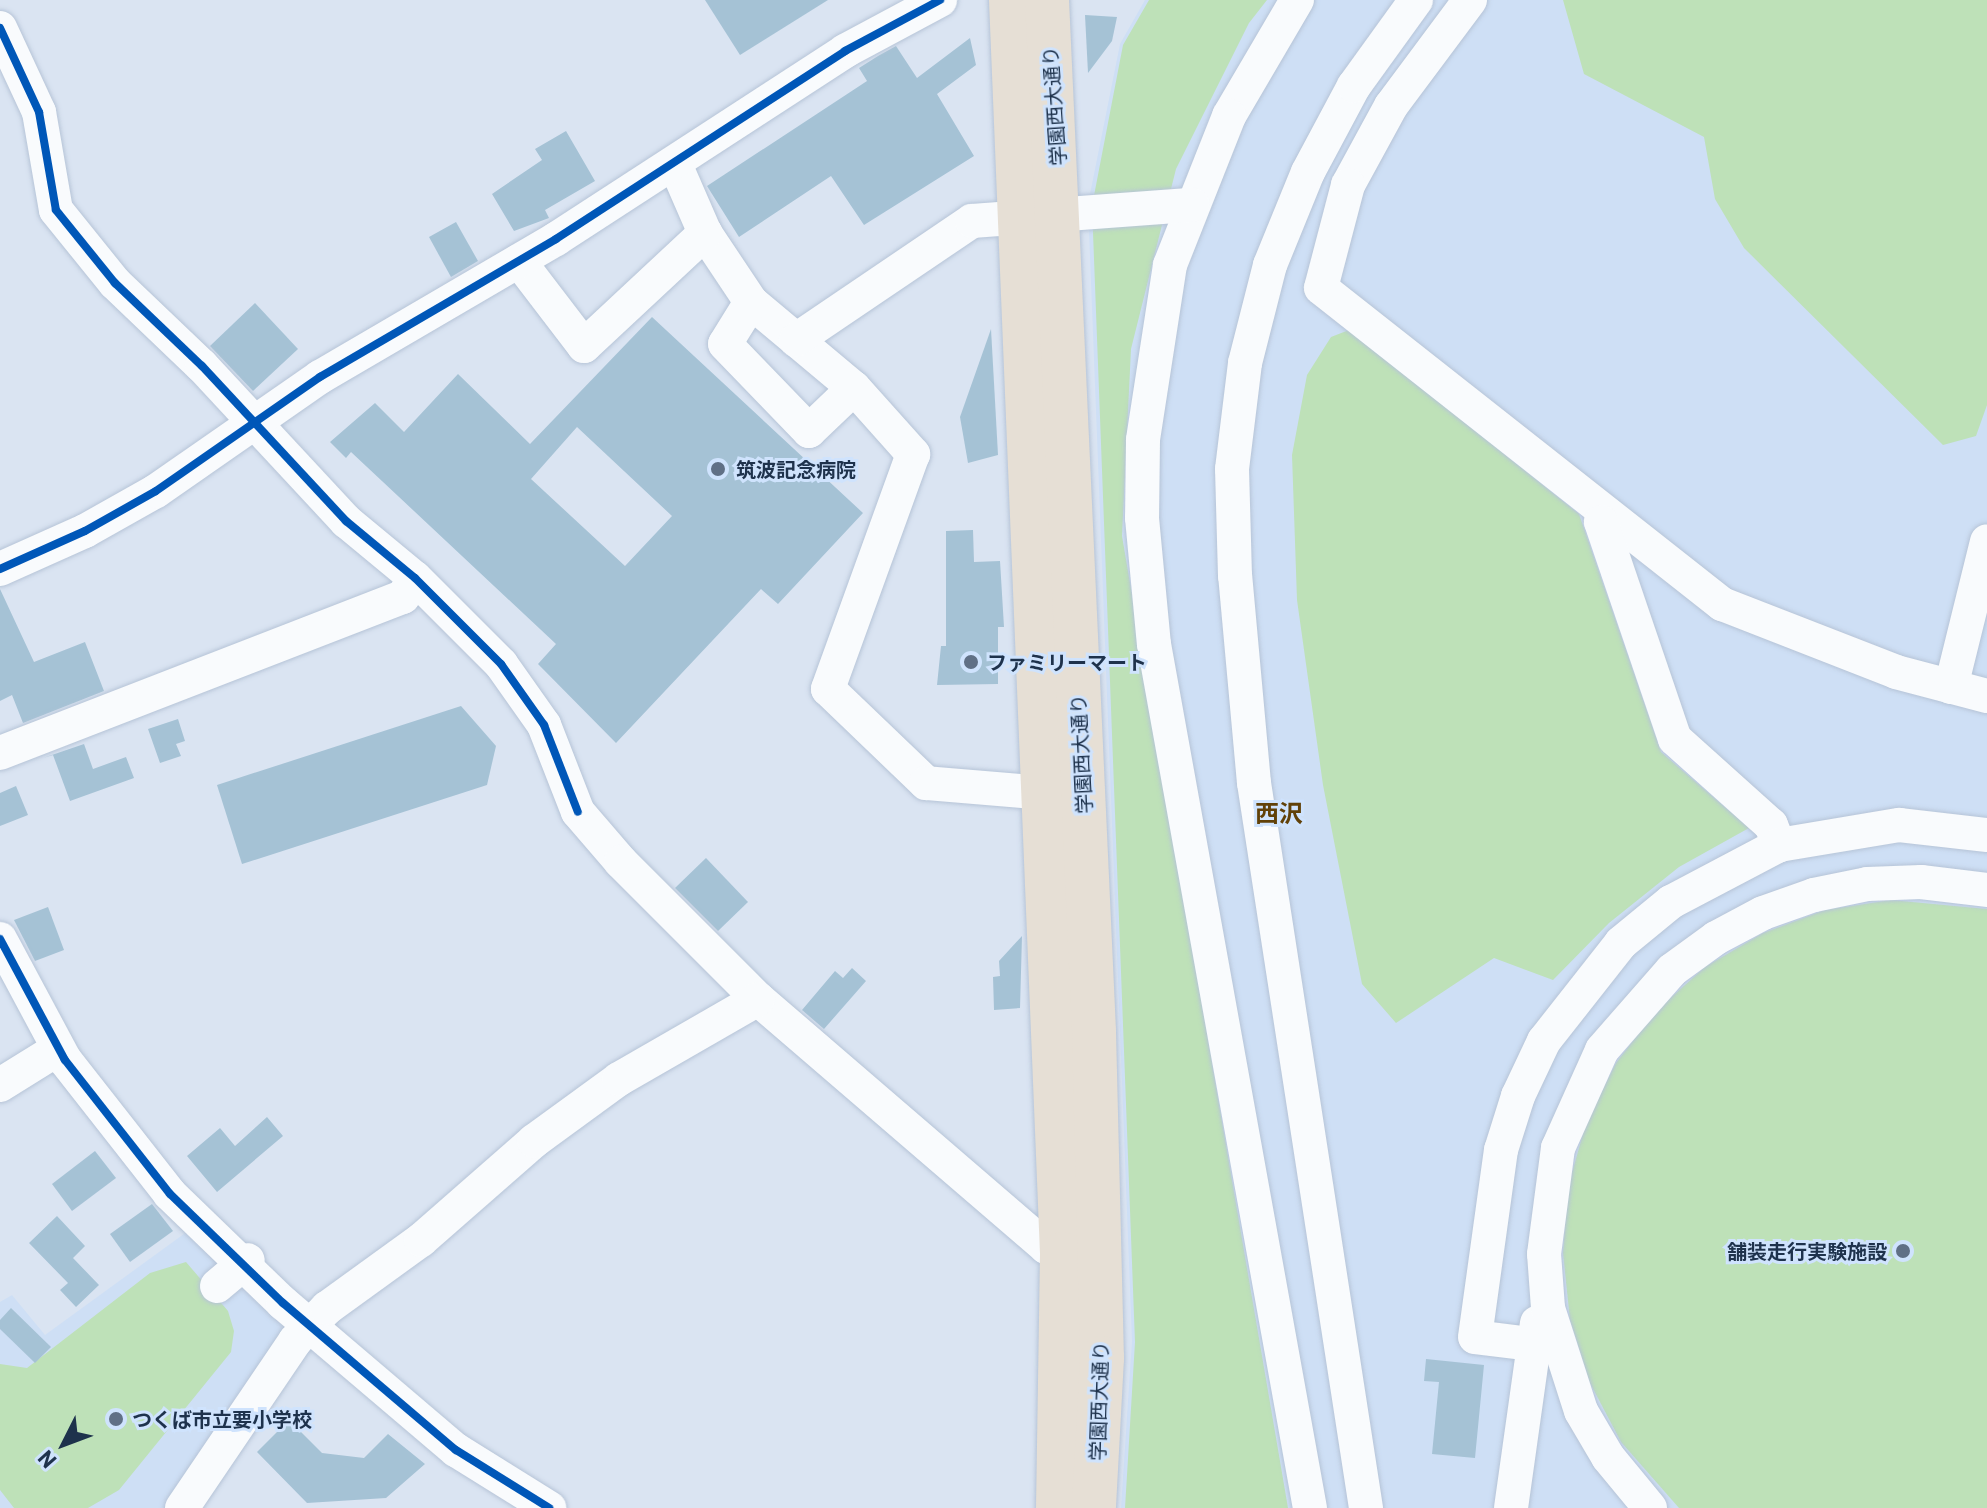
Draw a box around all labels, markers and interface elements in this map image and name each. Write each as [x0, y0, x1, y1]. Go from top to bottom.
street label: 学園西大通り [1038, 45, 1070, 167]
place label: 筑波記念病院 [736, 457, 856, 481]
marker: 筑波記念病院 [707, 458, 729, 480]
place label: ファミリーマート [987, 650, 1147, 674]
marker: ファミリーマート [962, 653, 980, 671]
street label: 学園西大通り [1066, 693, 1096, 815]
district label: 西沢 [1255, 799, 1303, 827]
place label: 舗装走行実験施設 [1727, 1239, 1887, 1263]
marker: 舗装走行実験施設 [1894, 1242, 1912, 1260]
street label: 学園西大通り [1085, 1341, 1113, 1461]
north arrow [24, 1404, 104, 1484]
place label: つくば市立要小学校 [132, 1407, 312, 1431]
marker: つくば市立要小学校 [107, 1410, 125, 1428]
text: N [32, 1446, 61, 1474]

